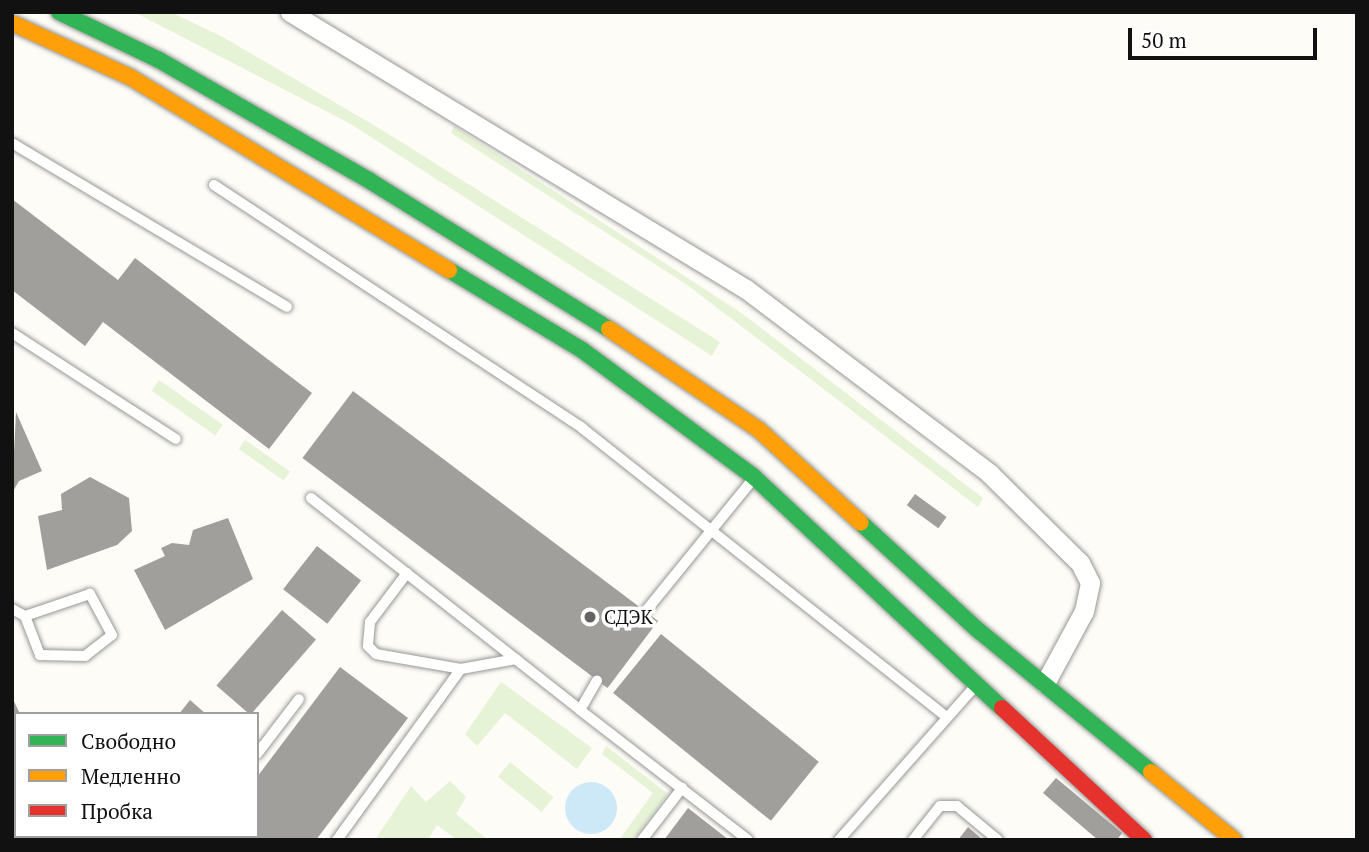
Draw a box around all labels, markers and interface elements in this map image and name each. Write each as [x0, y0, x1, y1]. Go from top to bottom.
scale bar [1131, 14, 1320, 58]
text: 50 m [1141, 26, 1187, 54]
place label: СДЭК [604, 606, 653, 628]
marker: СДЭК [582, 609, 598, 625]
legend [14, 712, 259, 838]
text: Свободно [81, 727, 176, 755]
text: Медленно [81, 762, 181, 790]
text: Пробка [81, 797, 153, 825]

